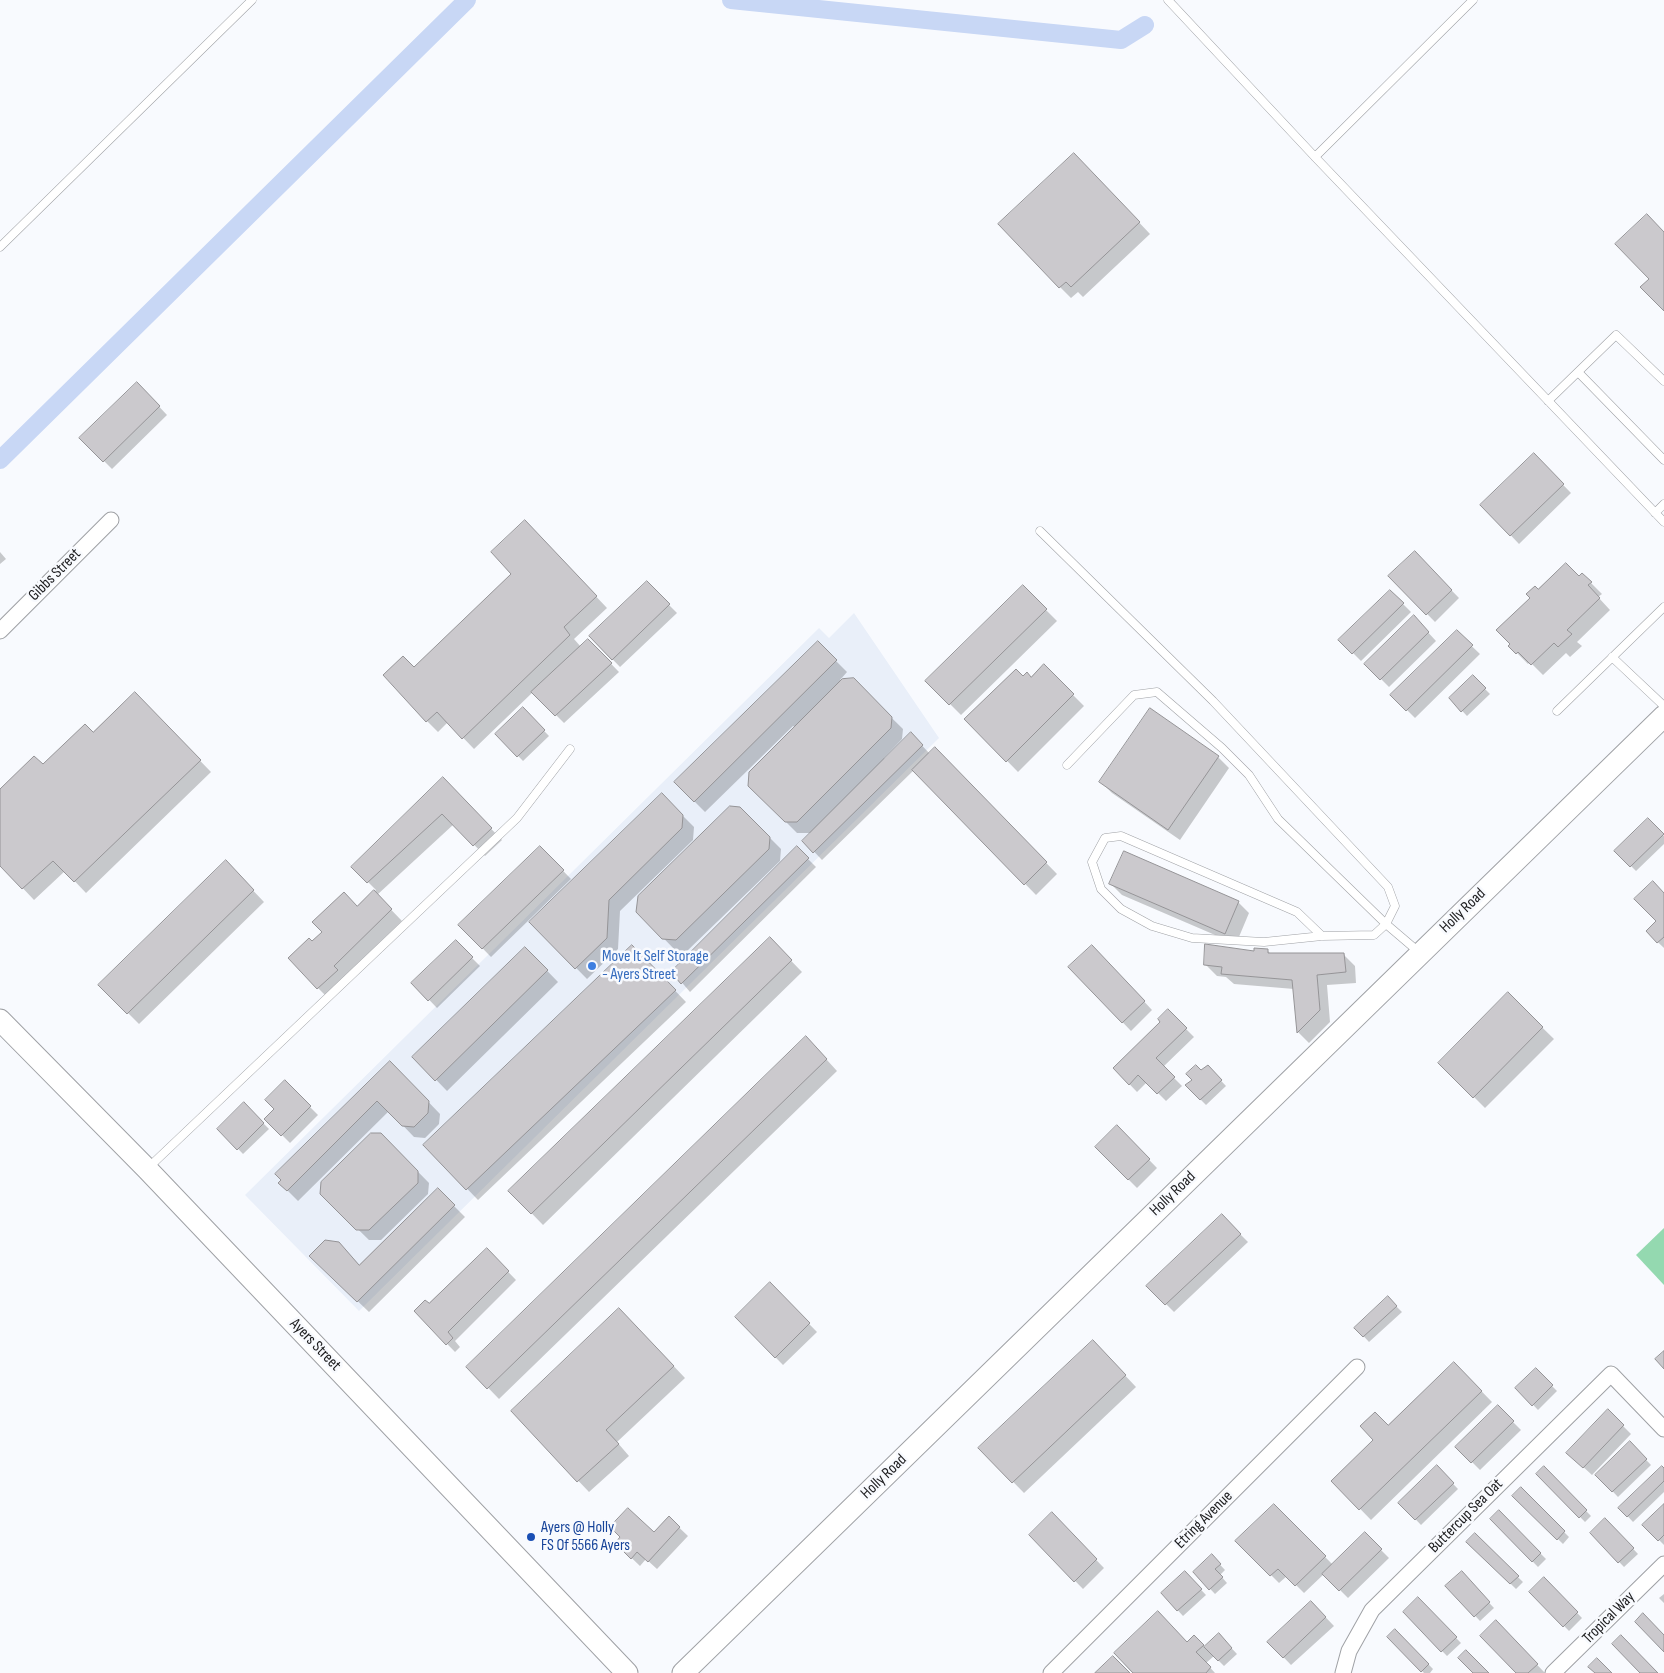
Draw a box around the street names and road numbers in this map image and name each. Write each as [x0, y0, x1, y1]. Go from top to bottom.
street label: Gibbs Street [25, 545, 85, 605]
street label: Holly Road [1436, 885, 1490, 937]
street label: Holly Road [1146, 1168, 1200, 1220]
street label: Ayers Street [285, 1315, 345, 1375]
street label: Holly Road [857, 1451, 911, 1503]
street label: Buttercup Sea Oat [1425, 1475, 1507, 1557]
street label: Etring Avenue [1171, 1487, 1237, 1553]
street label: Tropical Way [1579, 1588, 1639, 1648]

